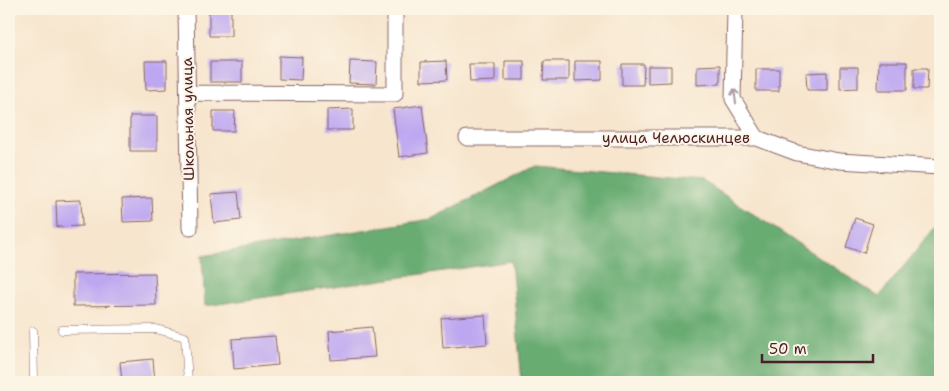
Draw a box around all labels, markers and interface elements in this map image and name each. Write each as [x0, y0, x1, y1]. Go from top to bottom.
street label: Школьная улица [177, 56, 199, 181]
one-way arrow [729, 89, 739, 105]
street label: улица Челюскинцев [602, 128, 750, 148]
scale bar [762, 331, 873, 363]
text: 50 m [769, 339, 807, 359]

